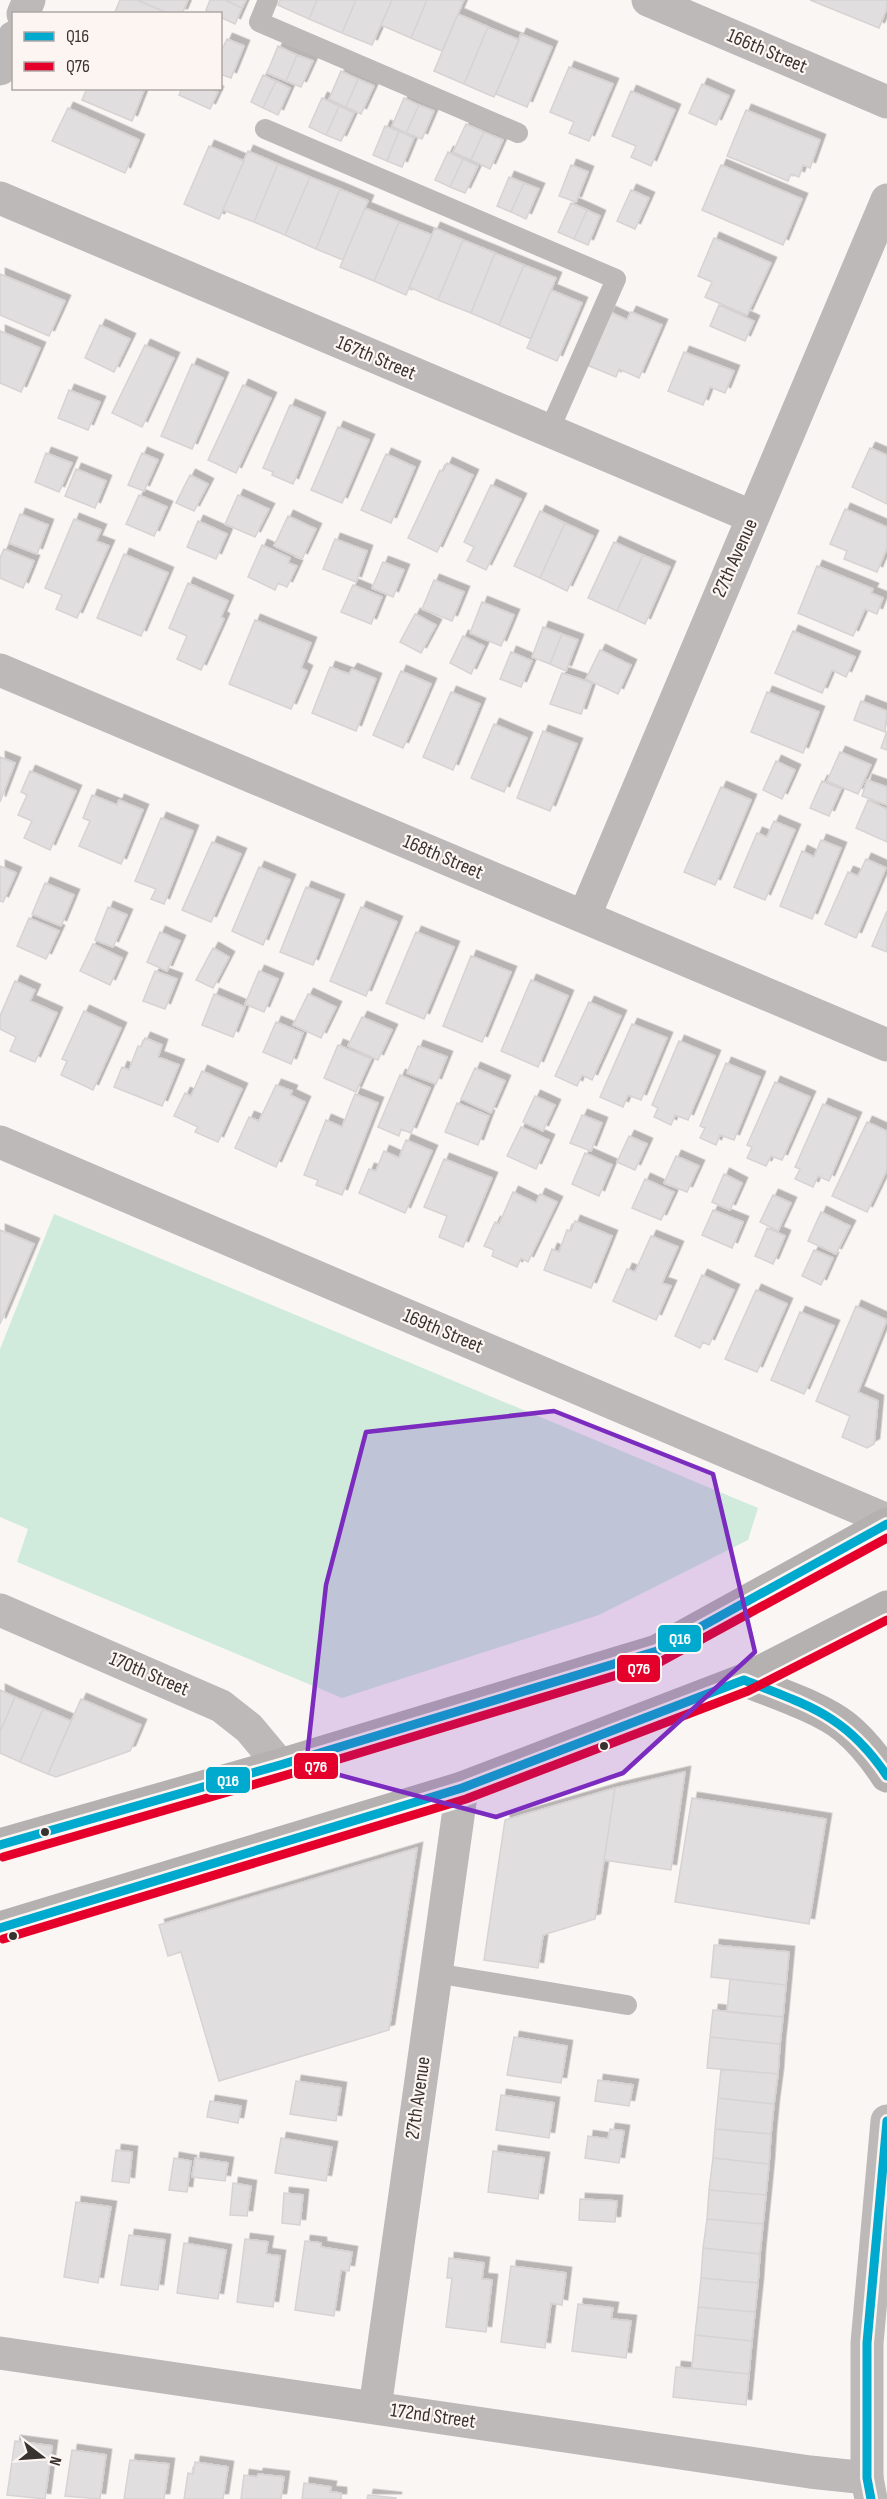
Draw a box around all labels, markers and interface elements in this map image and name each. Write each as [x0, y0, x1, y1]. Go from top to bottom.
legend [12, 12, 222, 90]
street label: 166th Street [723, 23, 811, 79]
text: Q16 [66, 26, 89, 47]
text: Q76 [66, 56, 90, 77]
street label: 167th Street [333, 331, 419, 385]
street label: 27th Avenue [707, 515, 763, 601]
street label: 168th Street [399, 829, 487, 885]
street label: 169th Street [399, 1303, 487, 1359]
line badge: Q16 [657, 1624, 702, 1653]
text: Q16 [669, 1630, 691, 1649]
street label: 170th Street [106, 1647, 192, 1701]
line badge: Q76 [616, 1654, 661, 1683]
text: Q76 [628, 1660, 650, 1679]
unlabelled marker [598, 1740, 610, 1752]
line badge: Q76 [293, 1752, 339, 1780]
text: Q76 [305, 1758, 327, 1777]
line badge: Q16 [205, 1766, 251, 1794]
text: Q16 [217, 1772, 239, 1791]
unlabelled marker [39, 1826, 51, 1838]
unlabelled marker [7, 1930, 19, 1942]
street label: 27th Avenue [400, 2055, 436, 2141]
street label: 172nd Street [389, 2398, 477, 2434]
north arrow [12, 2427, 72, 2487]
text: N [45, 2454, 65, 2468]

